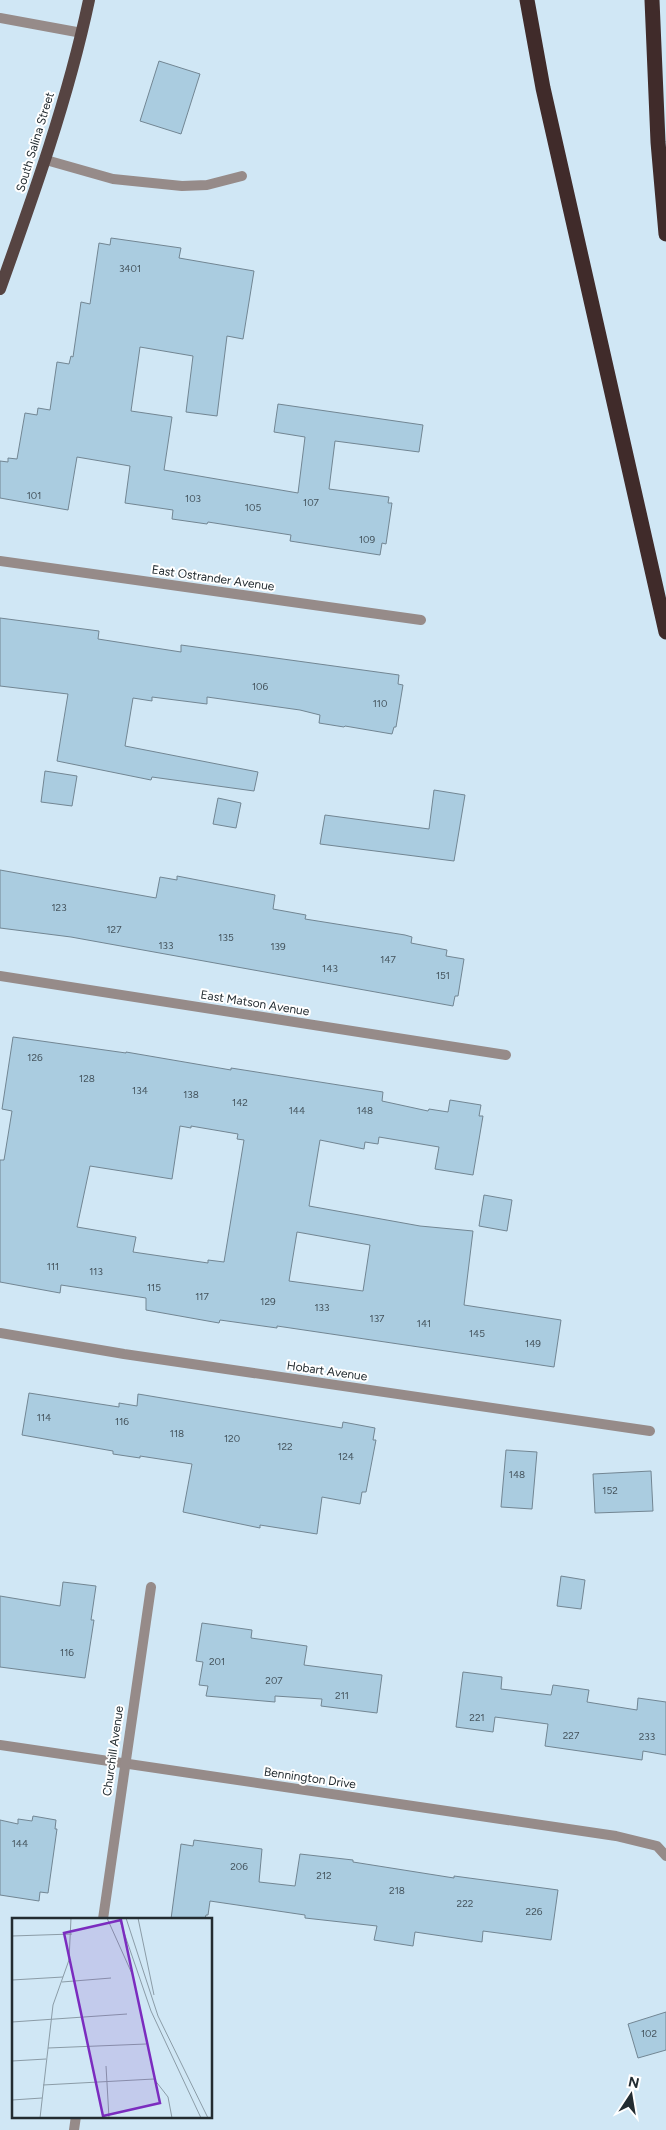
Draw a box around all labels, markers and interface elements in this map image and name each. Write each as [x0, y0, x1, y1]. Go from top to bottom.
street label: South Salina Street [13, 90, 57, 194]
house number: 3401 [119, 262, 141, 275]
house number: 101 [27, 489, 41, 502]
house number: 103 [185, 492, 201, 505]
house number: 107 [303, 496, 320, 509]
house number: 105 [245, 501, 261, 514]
house number: 109 [359, 533, 375, 546]
street label: East Ostrander Avenue [151, 562, 276, 594]
house number: 106 [252, 680, 268, 693]
house number: 110 [373, 697, 387, 710]
house number: 123 [51, 901, 67, 914]
house number: 127 [106, 923, 122, 936]
house number: 135 [218, 931, 234, 944]
house number: 133 [158, 939, 174, 952]
house number: 139 [270, 940, 286, 953]
house number: 147 [380, 953, 396, 966]
house number: 143 [322, 962, 338, 975]
house number: 151 [436, 969, 450, 982]
street label: East Matson Avenue [200, 987, 311, 1019]
house number: 126 [27, 1051, 43, 1064]
house number: 128 [79, 1072, 95, 1085]
house number: 134 [132, 1084, 148, 1097]
house number: 138 [183, 1088, 199, 1101]
house number: 142 [232, 1096, 248, 1109]
house number: 144 [289, 1104, 305, 1117]
house number: 148 [357, 1104, 373, 1117]
house number: 111 [47, 1260, 59, 1273]
house number: 113 [89, 1265, 103, 1278]
house number: 115 [147, 1281, 161, 1294]
house number: 117 [195, 1290, 209, 1303]
house number: 129 [260, 1295, 276, 1308]
house number: 133 [314, 1301, 330, 1314]
house number: 137 [370, 1312, 385, 1325]
house number: 141 [417, 1317, 431, 1330]
house number: 145 [469, 1327, 485, 1340]
house number: 149 [525, 1337, 541, 1350]
street label: Hobart Avenue [286, 1358, 369, 1384]
house number: 114 [37, 1411, 51, 1424]
house number: 116 [115, 1415, 129, 1428]
house number: 118 [170, 1427, 184, 1440]
house number: 120 [224, 1432, 240, 1445]
house number: 122 [277, 1440, 293, 1453]
house number: 124 [338, 1450, 354, 1463]
house number: 148 [509, 1468, 525, 1481]
house number: 152 [602, 1484, 618, 1497]
house number: 116 [60, 1646, 74, 1659]
house number: 201 [209, 1655, 225, 1668]
house number: 207 [265, 1674, 283, 1687]
house number: 211 [335, 1689, 349, 1702]
street label: Churchill Avenue [100, 1705, 126, 1797]
house number: 221 [469, 1711, 485, 1724]
house number: 227 [563, 1729, 580, 1742]
house number: 233 [639, 1730, 655, 1743]
street label: Bennington Drive [263, 1765, 357, 1791]
house number: 144 [12, 1837, 28, 1850]
house number: 206 [230, 1860, 248, 1873]
house number: 212 [316, 1869, 332, 1882]
house number: 218 [389, 1884, 405, 1897]
house number: 222 [457, 1897, 473, 1910]
house number: 226 [526, 1905, 543, 1918]
inset map [12, 1918, 212, 2118]
house number: 102 [641, 2027, 657, 2040]
north arrow [606, 2070, 656, 2120]
text: N [627, 2073, 641, 2092]

